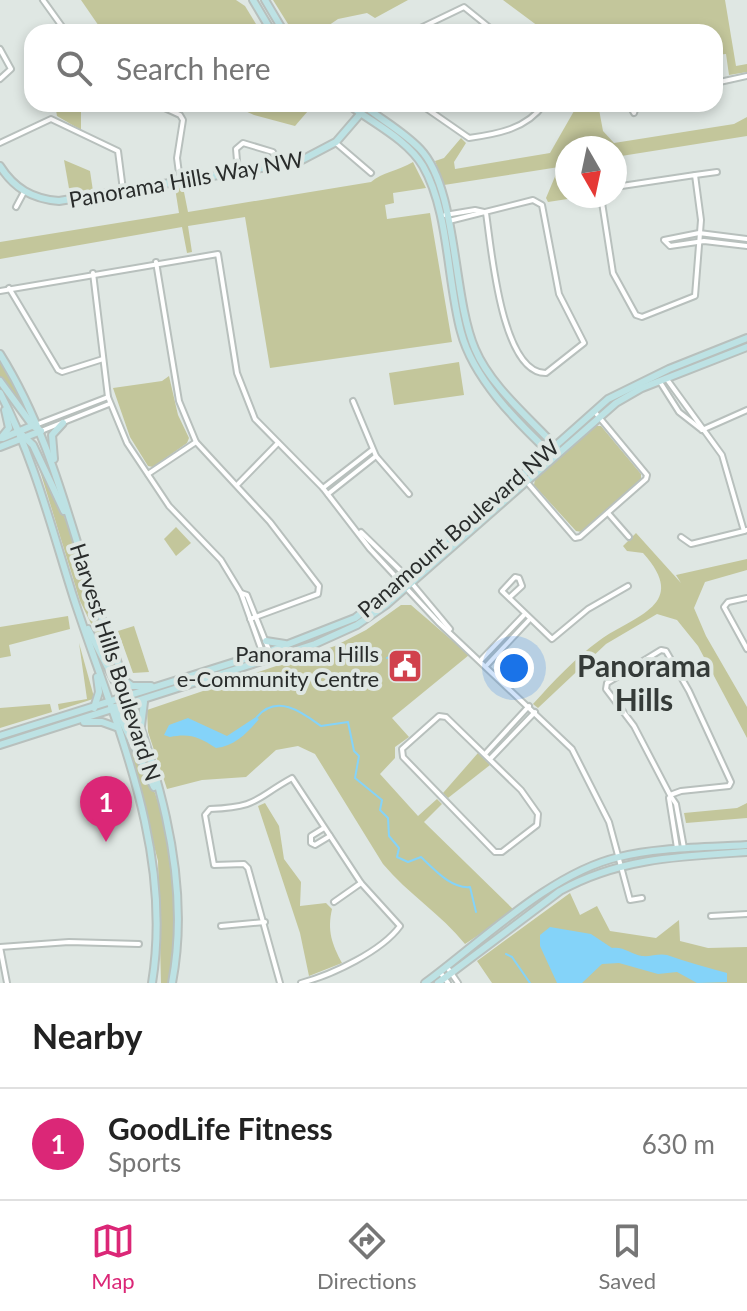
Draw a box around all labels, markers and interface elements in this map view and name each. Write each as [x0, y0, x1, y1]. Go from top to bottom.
search box [24, 24, 723, 112]
icon: search [52, 46, 96, 90]
text: Search here [116, 50, 271, 86]
north arrow [555, 136, 627, 208]
street label: Panorama Hills Way NW [67, 145, 305, 213]
street label: Panamount Boulevard NW [352, 433, 564, 623]
street label: Harvest Hills Boulevard N [65, 540, 167, 784]
place label: Panorama Hills e-Community Centre [177, 640, 379, 692]
public building icon: Panorama Hills e-Community Centre [386, 647, 424, 685]
district label: Panorama Hills [577, 647, 711, 717]
your location [494, 648, 534, 688]
pin: 1 [80, 776, 132, 842]
text: Nearby [32, 1015, 143, 1056]
text: GoodLife Fitness [108, 1110, 333, 1146]
text: 1 [50, 1128, 66, 1160]
text: 630 m [642, 1128, 715, 1160]
text: Sports [108, 1146, 181, 1178]
tab: Map [91, 1219, 135, 1294]
tab: Directions [317, 1219, 416, 1294]
tab: Saved [598, 1219, 656, 1294]

